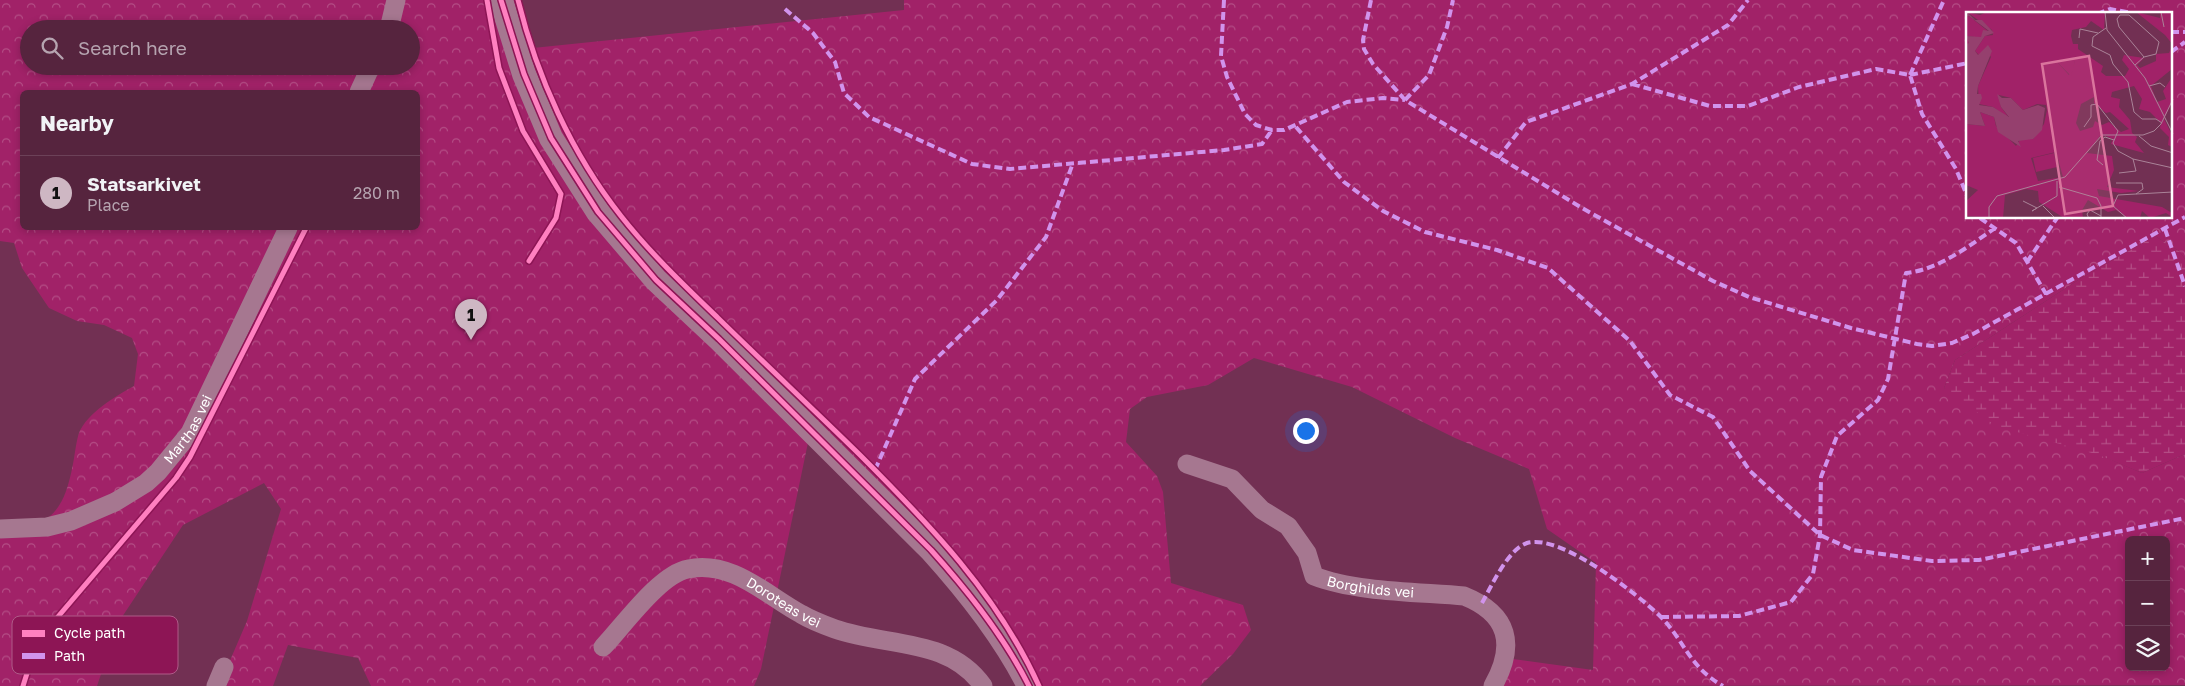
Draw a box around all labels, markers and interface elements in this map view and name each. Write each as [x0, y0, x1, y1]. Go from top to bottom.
inset map [1966, 12, 2172, 219]
search box [20, 20, 420, 75]
icon: search [38, 34, 66, 62]
text: Search here [78, 36, 187, 59]
text: Nearby [40, 110, 114, 136]
text: Statsarkivet [87, 172, 201, 195]
text: 1 [52, 183, 60, 203]
text: 280 m [353, 183, 400, 203]
text: Place [87, 195, 130, 215]
pin: 1 [455, 299, 487, 340]
street label: Marthas vei [160, 392, 215, 467]
your location [1293, 418, 1319, 444]
map controls [2125, 536, 2170, 671]
button: + [2125, 536, 2170, 581]
street label: Borghilds vei [1325, 572, 1415, 601]
street label: Doroteas vei [744, 573, 824, 631]
button: − [2125, 581, 2170, 626]
legend [12, 616, 178, 674]
text: Cycle path [54, 624, 125, 641]
button: layers [2125, 626, 2170, 671]
text: Path [54, 647, 85, 664]

